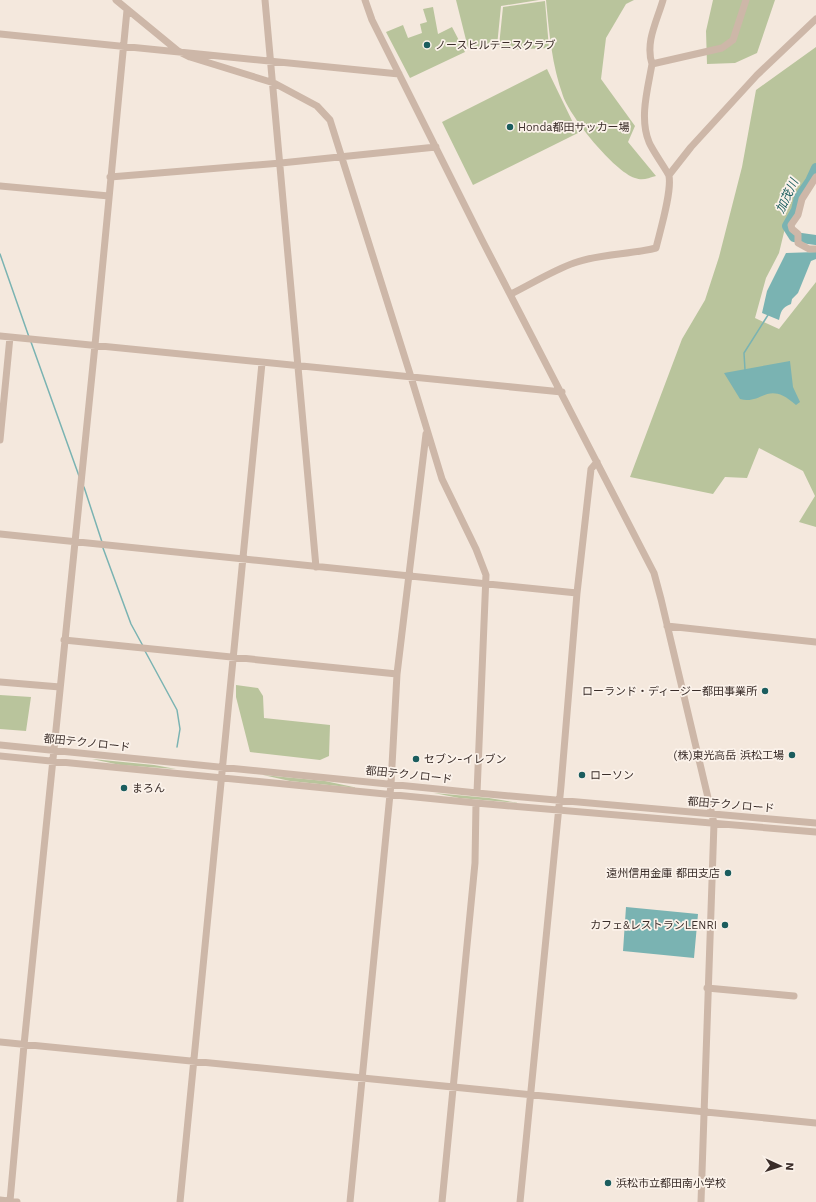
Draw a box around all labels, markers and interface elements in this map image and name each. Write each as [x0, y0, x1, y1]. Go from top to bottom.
place label: ノースヒルテニスクラブ [435, 39, 555, 52]
marker: ノースヒルテニスクラブ [422, 40, 432, 50]
place label: Honda都田サッカー場 [518, 121, 630, 134]
marker: Honda都田サッカー場 [505, 122, 515, 132]
water label: 加茂川 [773, 175, 802, 215]
place label: ローランド・ディージー都田事業所 [582, 685, 758, 698]
marker: ローランド・ディージー都田事業所 [760, 686, 770, 696]
street label: 都田テクノロード [43, 732, 131, 754]
place label: (株)東光高岳 浜松工場 [674, 749, 784, 762]
marker: (株)東光高岳 浜松工場 [787, 750, 797, 760]
place label: セブン-イレブン [424, 753, 507, 766]
marker: セブン-イレブン [411, 754, 421, 764]
street label: 都田テクノロード [365, 764, 453, 786]
place label: ローソン [590, 769, 634, 782]
marker: ローソン [577, 770, 587, 780]
place label: まろん [132, 782, 165, 795]
marker: まろん [119, 783, 129, 793]
street label: 都田テクノロード [687, 795, 775, 815]
place label: 遠州信用金庫 都田支店 [606, 867, 720, 880]
marker: 遠州信用金庫 都田支店 [723, 868, 733, 878]
place label: カフェ&レストランLENRI [590, 919, 717, 932]
marker: カフェ&レストランLENRI [720, 920, 730, 930]
north arrow [760, 1146, 800, 1186]
text: N [783, 1162, 796, 1171]
place label: 浜松市立都田南小学校 [616, 1177, 726, 1190]
marker: 浜松市立都田南小学校 [603, 1178, 613, 1188]

